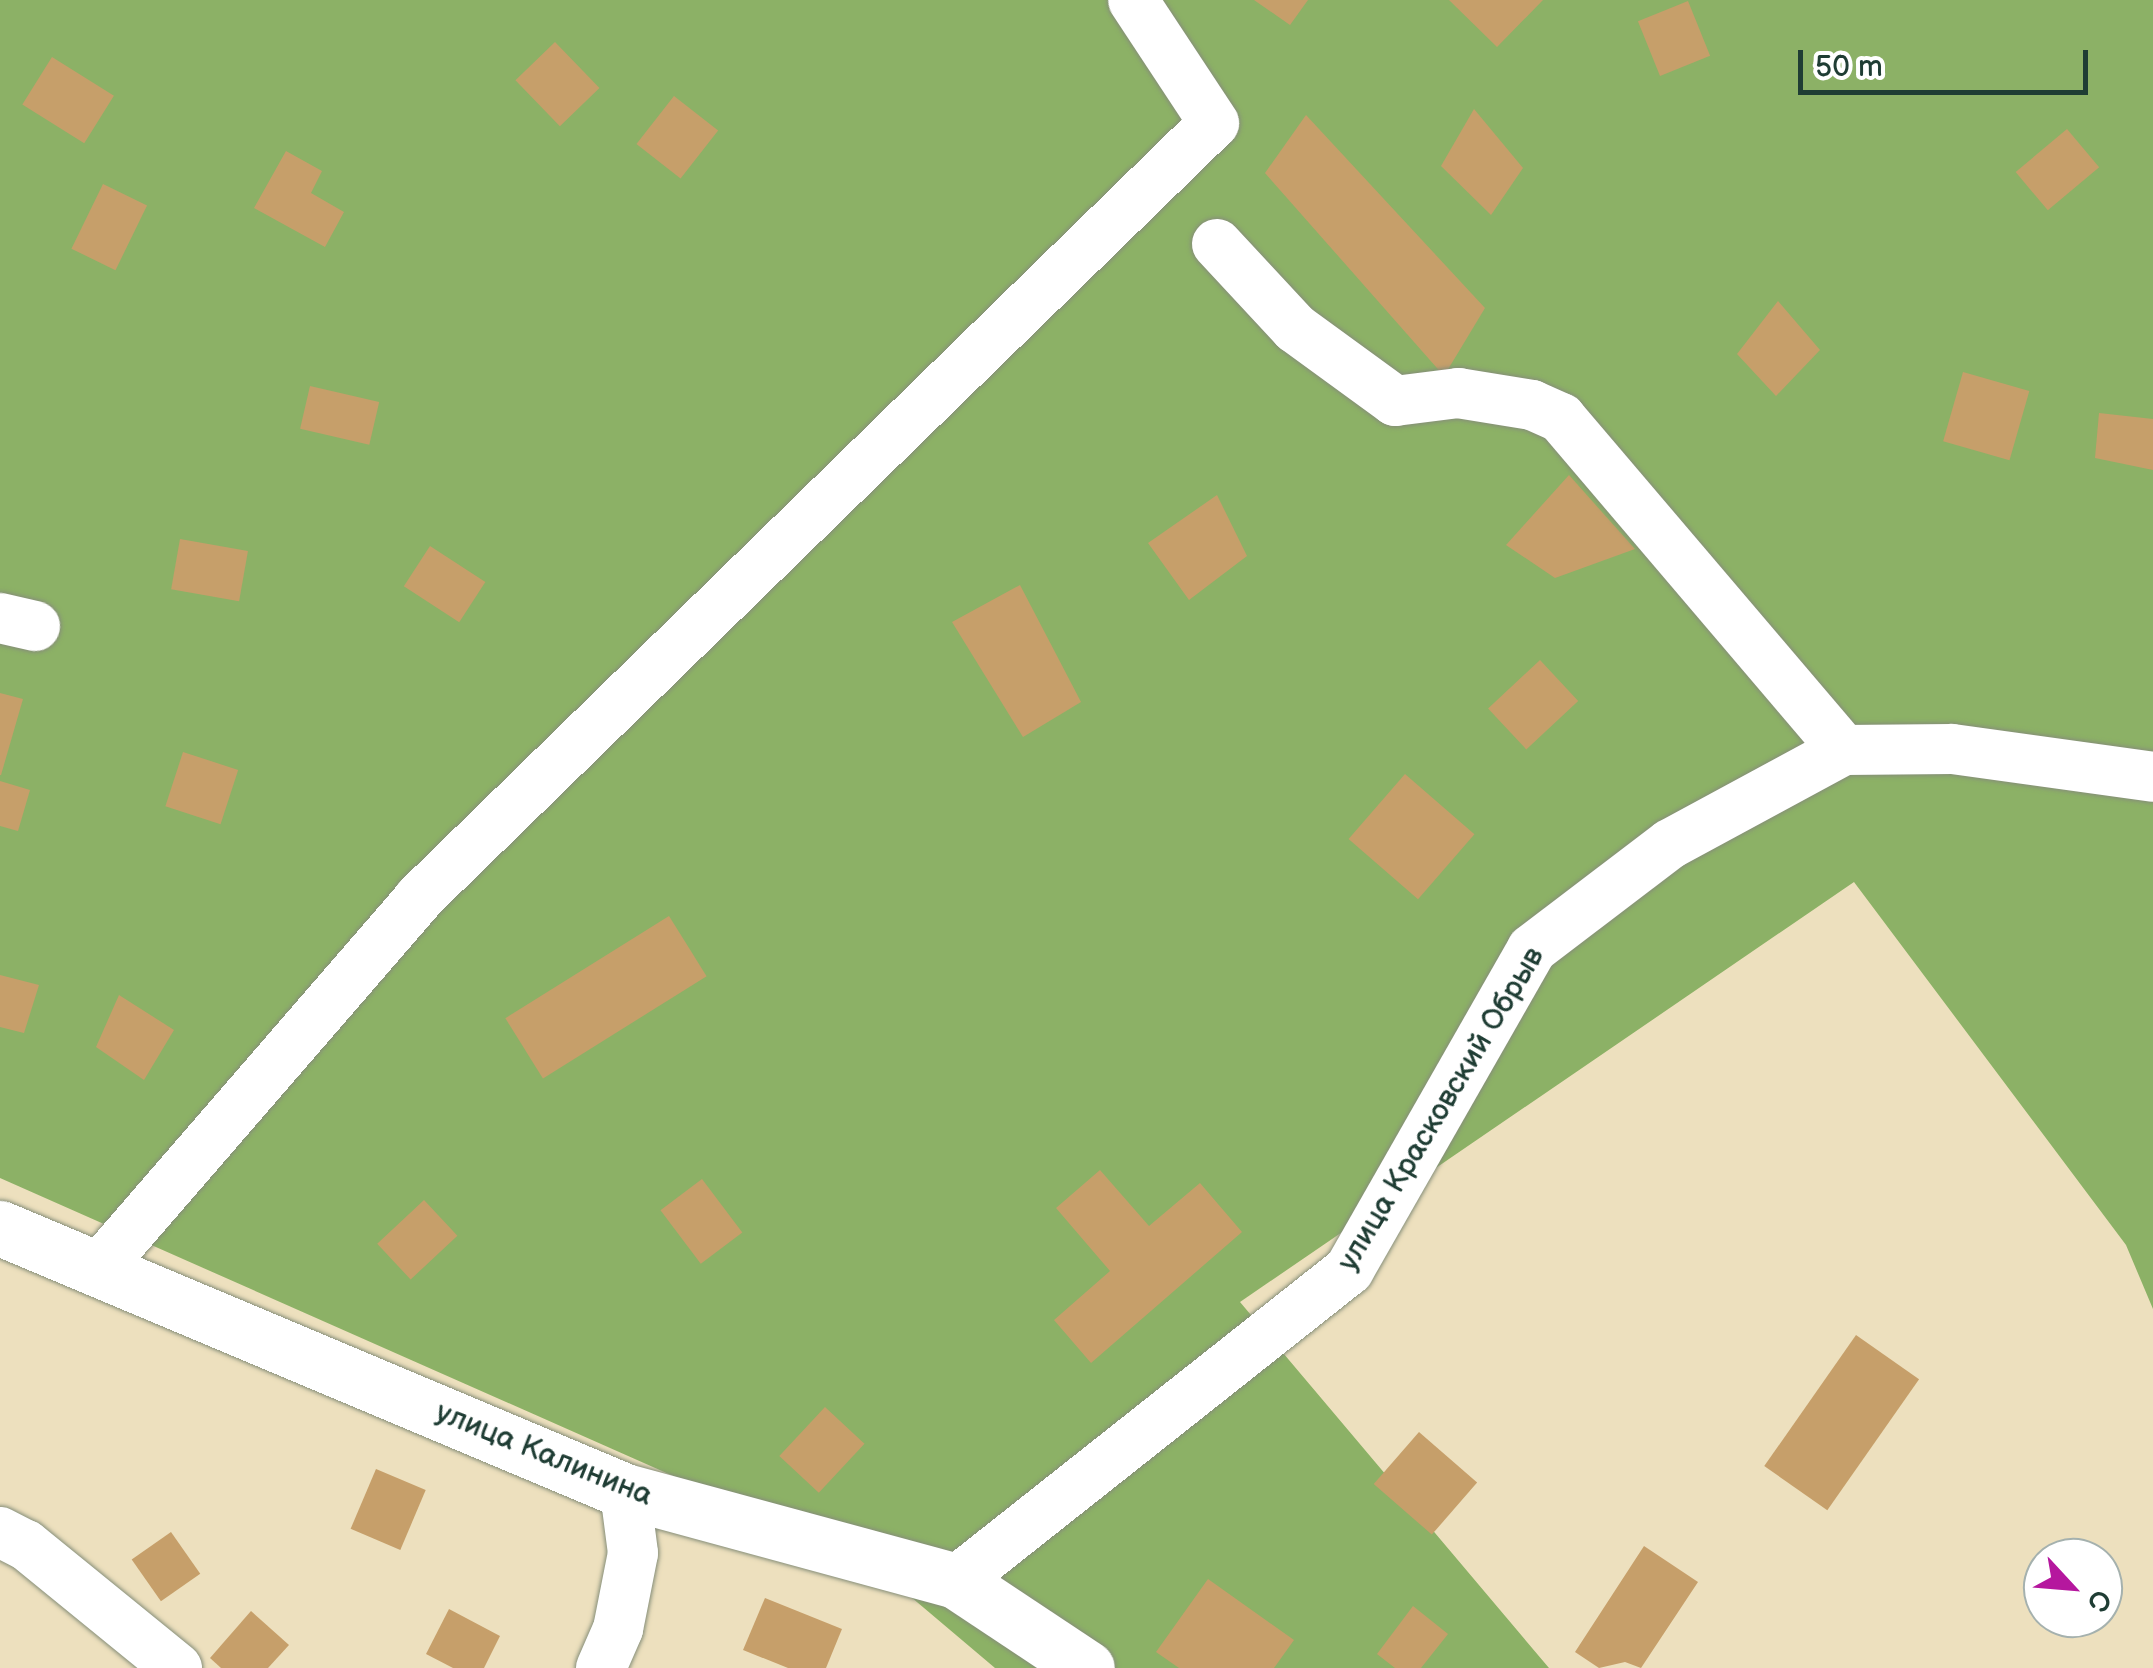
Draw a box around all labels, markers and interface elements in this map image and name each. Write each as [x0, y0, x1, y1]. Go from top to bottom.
scale bar [1803, 30, 2093, 92]
text: 50 m [1815, 49, 1883, 85]
street label: улица Красковский Обрыв [1330, 941, 1552, 1277]
street label: улица Калинина [430, 1394, 658, 1514]
north arrow [2023, 1538, 2123, 1638]
text: С [2080, 1585, 2118, 1616]

